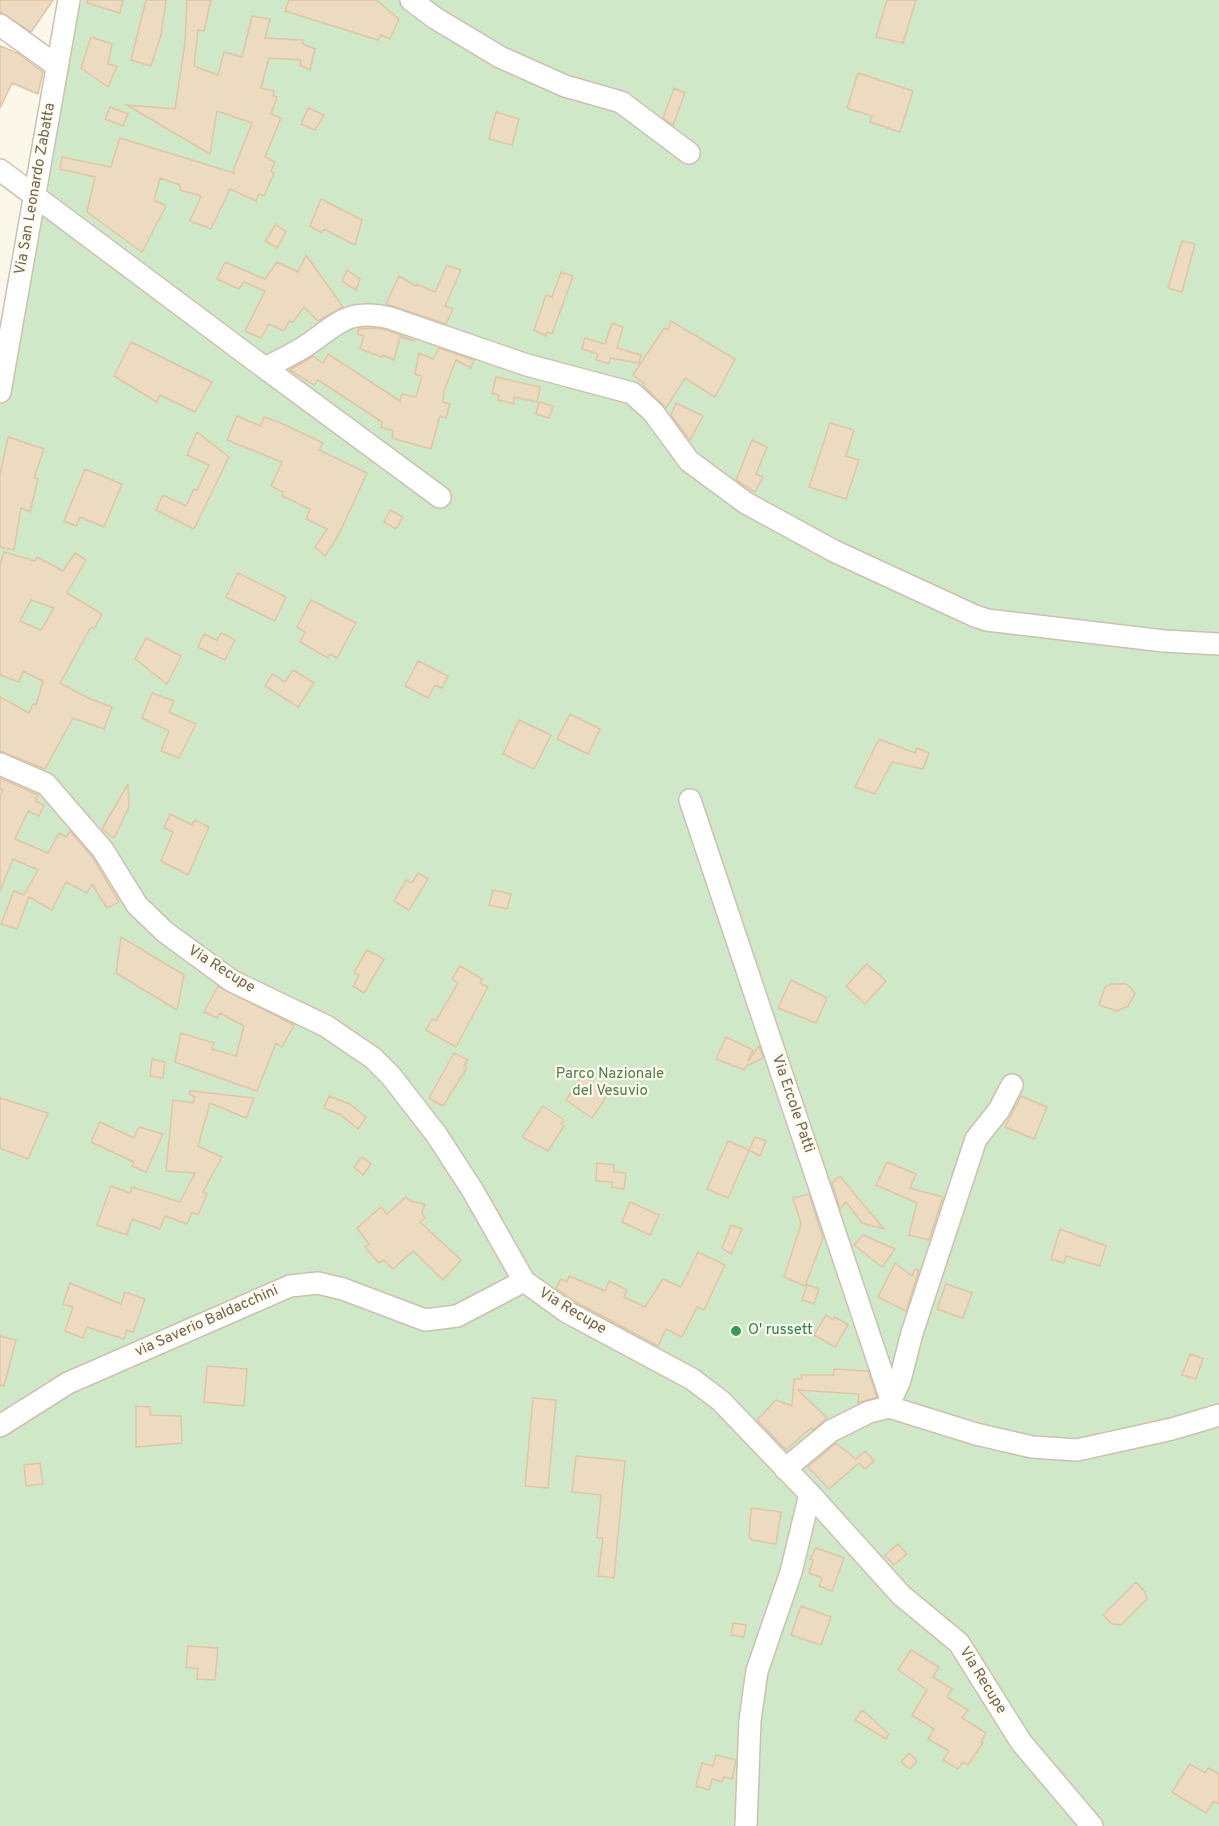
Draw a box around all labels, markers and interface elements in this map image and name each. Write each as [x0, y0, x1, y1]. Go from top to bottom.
street label: Via San Leonardo Zabatta [12, 102, 60, 276]
street label: Via Recupe [184, 942, 258, 998]
street label: Via Ercole Patti [767, 1053, 817, 1155]
park label: Parco Nazionale del Vesuvio [556, 1066, 664, 1101]
street label: via Saverio Baldacchini [133, 1282, 281, 1362]
street label: Via Recupe [535, 1285, 609, 1339]
place label: O' russett [748, 1322, 813, 1340]
marker: O' russett [729, 1324, 743, 1338]
street label: Via Recupe [954, 1644, 1010, 1718]

